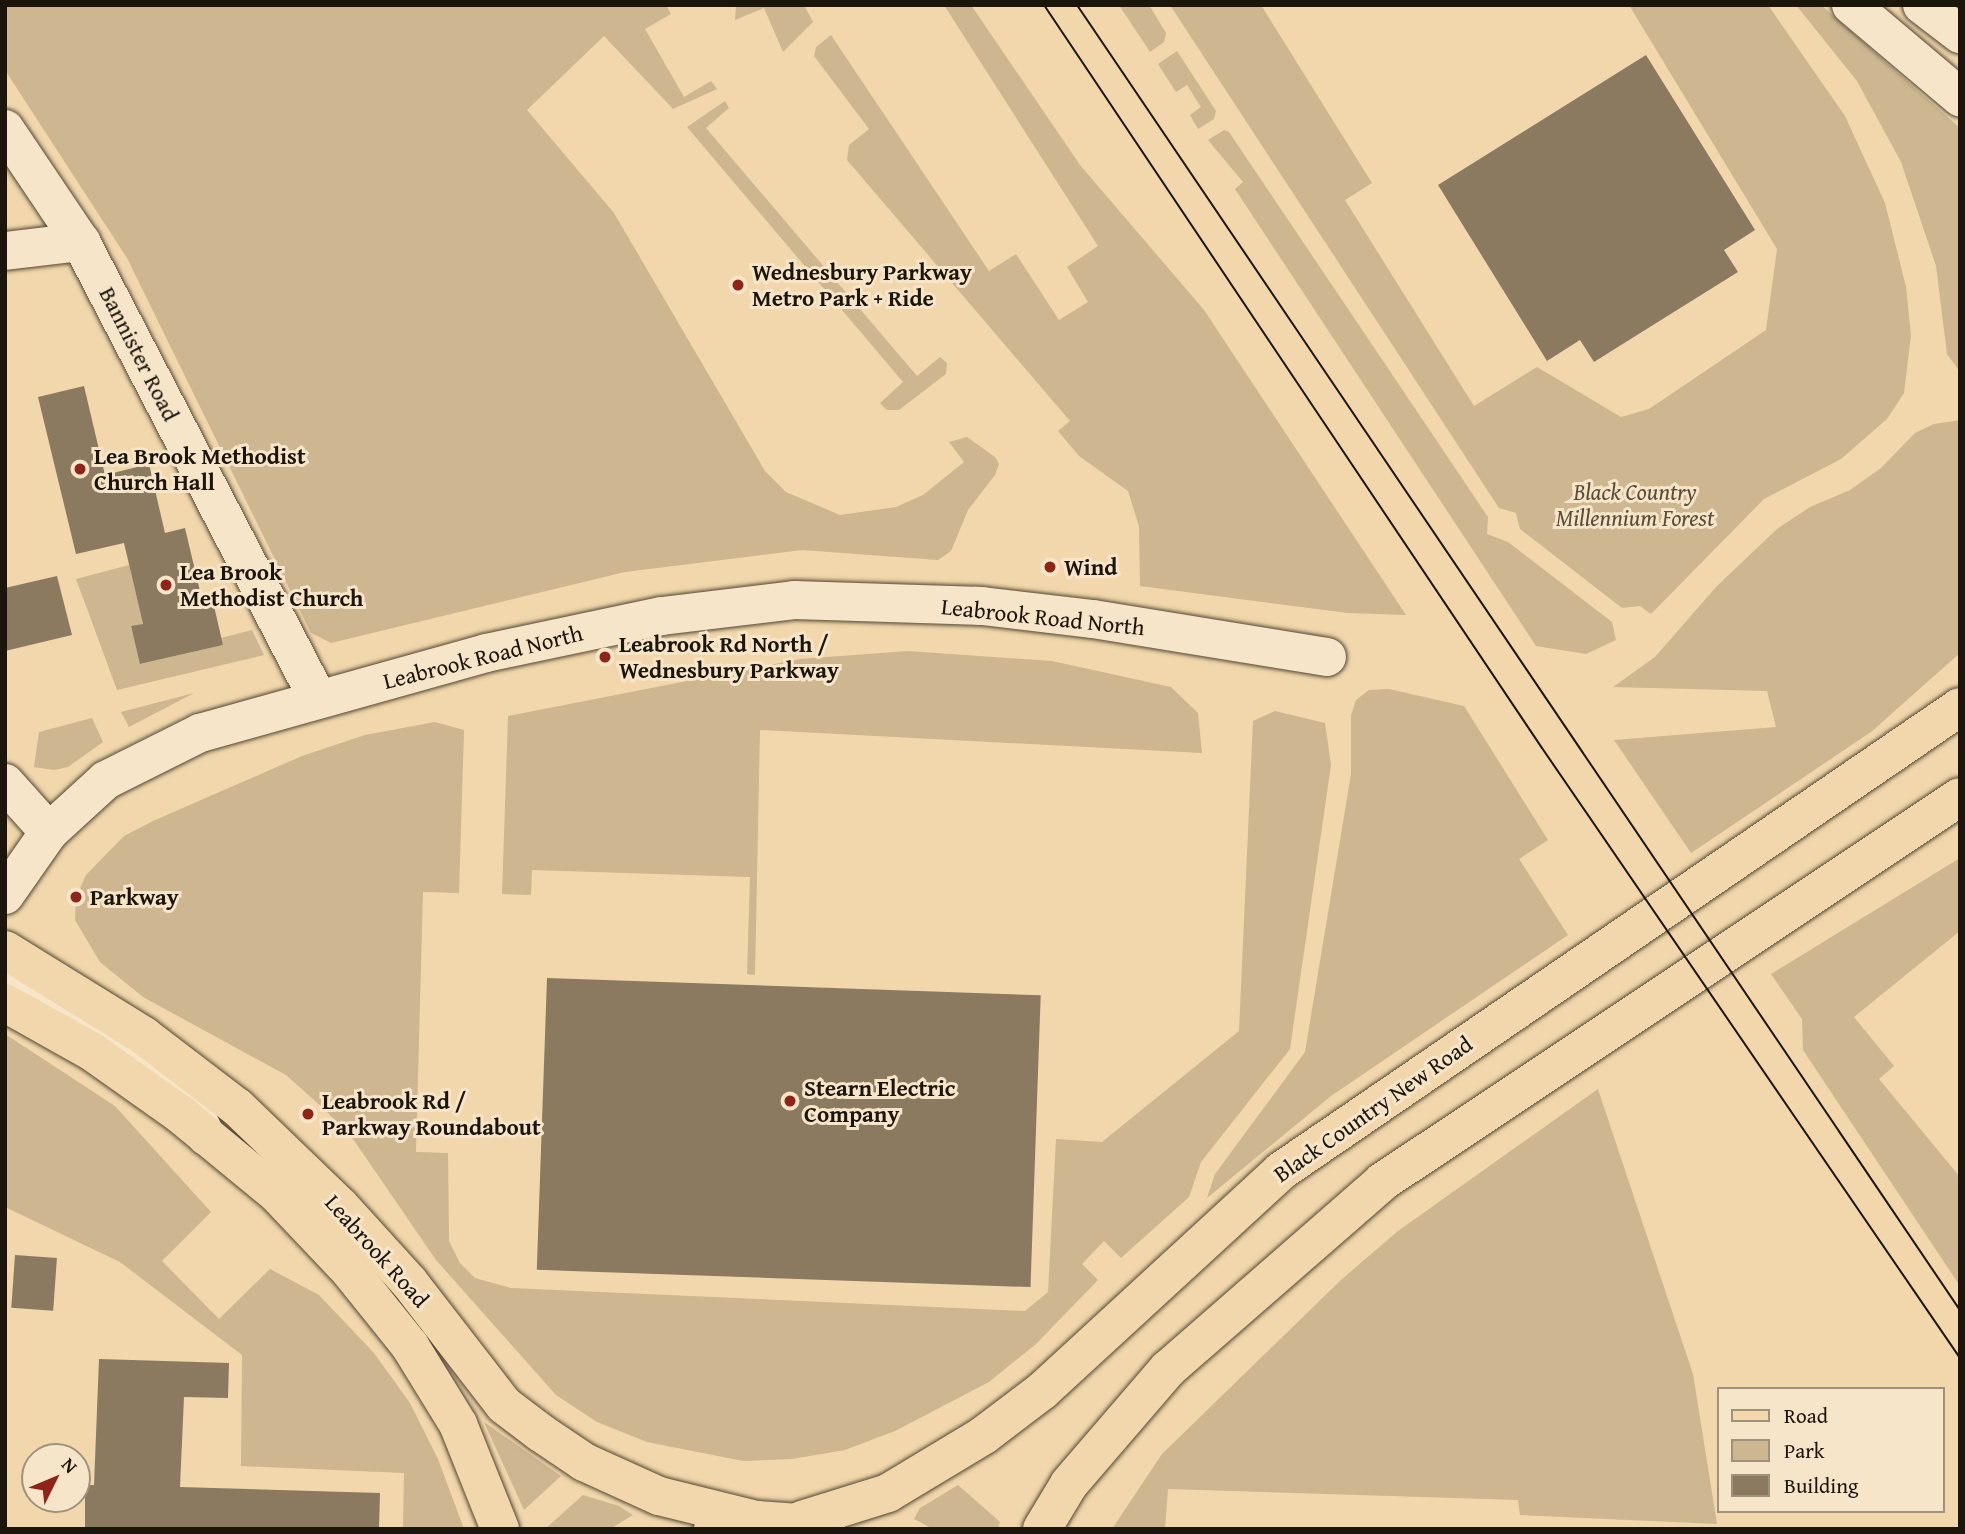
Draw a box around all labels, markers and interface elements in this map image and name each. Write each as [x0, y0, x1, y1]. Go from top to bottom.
place label: Wednesbury Parkway Metro Park + Ride [752, 258, 972, 312]
marker: Wednesbury Parkway Metro Park + Ride [730, 277, 746, 293]
street label: Bannister Road [93, 282, 185, 426]
place label: Lea Brook Methodist Church Hall [94, 442, 306, 496]
marker: Lea Brook Methodist Church Hall [72, 461, 88, 477]
park label: Black Country Millennium Forest [1556, 478, 1714, 532]
place label: Wind [1064, 553, 1117, 581]
place label: Lea Brook Methodist Church [180, 558, 363, 612]
marker: Wind [1042, 559, 1058, 575]
marker: Lea Brook Methodist Church [158, 577, 174, 593]
street label: Leabrook Road North [940, 593, 1146, 641]
street label: Leabrook Road North [380, 619, 586, 695]
place label: Leabrook Rd North / Wednesbury Parkway [619, 630, 839, 684]
marker: Leabrook Rd North / Wednesbury Parkway [597, 649, 613, 665]
place label: Parkway [90, 883, 179, 911]
marker: Parkway [68, 889, 84, 905]
street label: Black Country New Road [1268, 1030, 1478, 1188]
place label: Stearn Electric Company [804, 1074, 955, 1128]
place label: Leabrook Rd / Parkway Roundabout [322, 1087, 541, 1141]
marker: Stearn Electric Company [782, 1093, 798, 1109]
marker: Leabrook Rd / Parkway Roundabout [300, 1106, 316, 1122]
street label: Leabrook Road [319, 1189, 435, 1313]
legend [1716, 1387, 1944, 1513]
text: Road [1784, 1400, 1828, 1431]
text: Park [1784, 1435, 1825, 1466]
north arrow [21, 1443, 91, 1513]
text: N [55, 1451, 84, 1479]
text: Building [1784, 1470, 1858, 1501]

